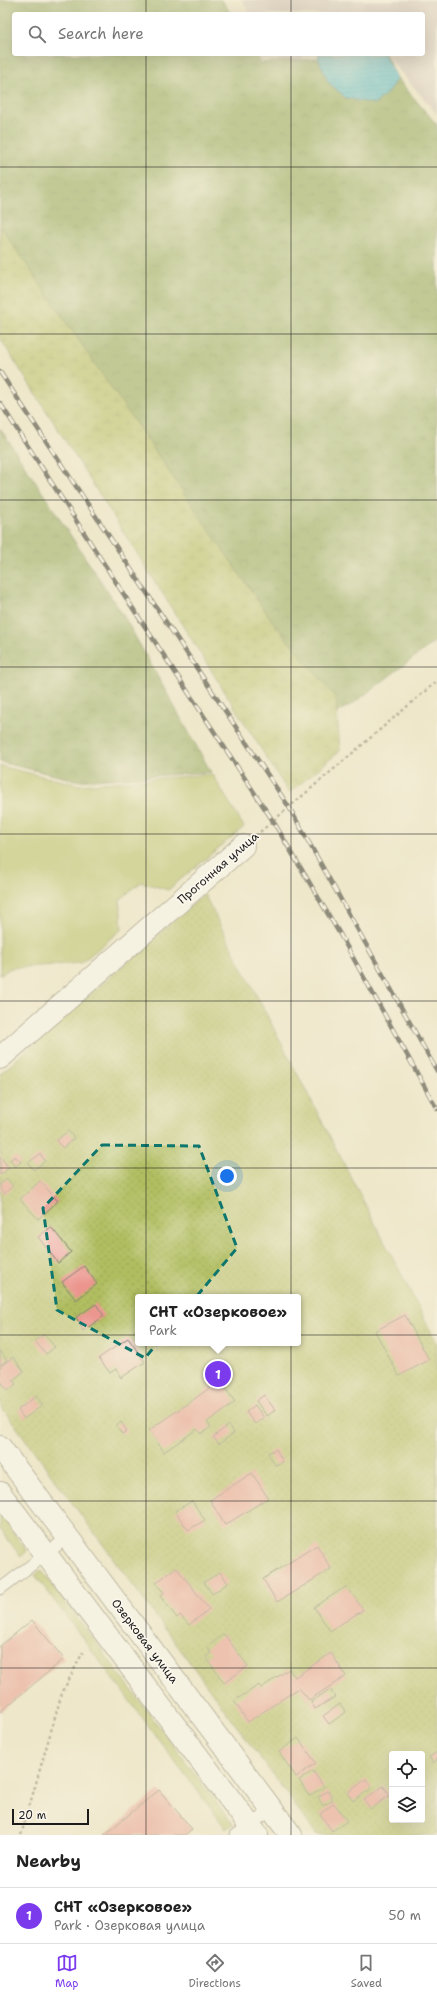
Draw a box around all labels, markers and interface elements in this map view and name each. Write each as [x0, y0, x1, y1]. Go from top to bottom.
search box [12, 12, 425, 56]
icon: search [26, 23, 48, 45]
text: Search here [58, 24, 144, 44]
street label: Прогонная улица [174, 828, 262, 908]
your location [217, 1166, 237, 1186]
popup [135, 1294, 301, 1346]
text: СНТ «Озерковое» [149, 1302, 287, 1322]
text: Park [149, 1322, 177, 1339]
pin: 1 [205, 1359, 231, 1389]
street label: Озерковая улица [108, 1595, 182, 1687]
map controls [389, 1751, 425, 1823]
button: locate [389, 1751, 425, 1787]
button: layers [389, 1787, 425, 1823]
scale bar [12, 1807, 89, 1826]
text: 20 m [18, 1808, 46, 1823]
text: Nearby [16, 1850, 81, 1872]
text: СНТ «Озерковое» [54, 1897, 192, 1917]
text: 1 [26, 1907, 32, 1924]
text: 50 m [388, 1907, 421, 1924]
text: Park · Озерковая улица [54, 1917, 205, 1934]
tab: Map [55, 1952, 79, 1991]
tab: Directions [188, 1952, 241, 1991]
tab: Saved [351, 1952, 382, 1991]

